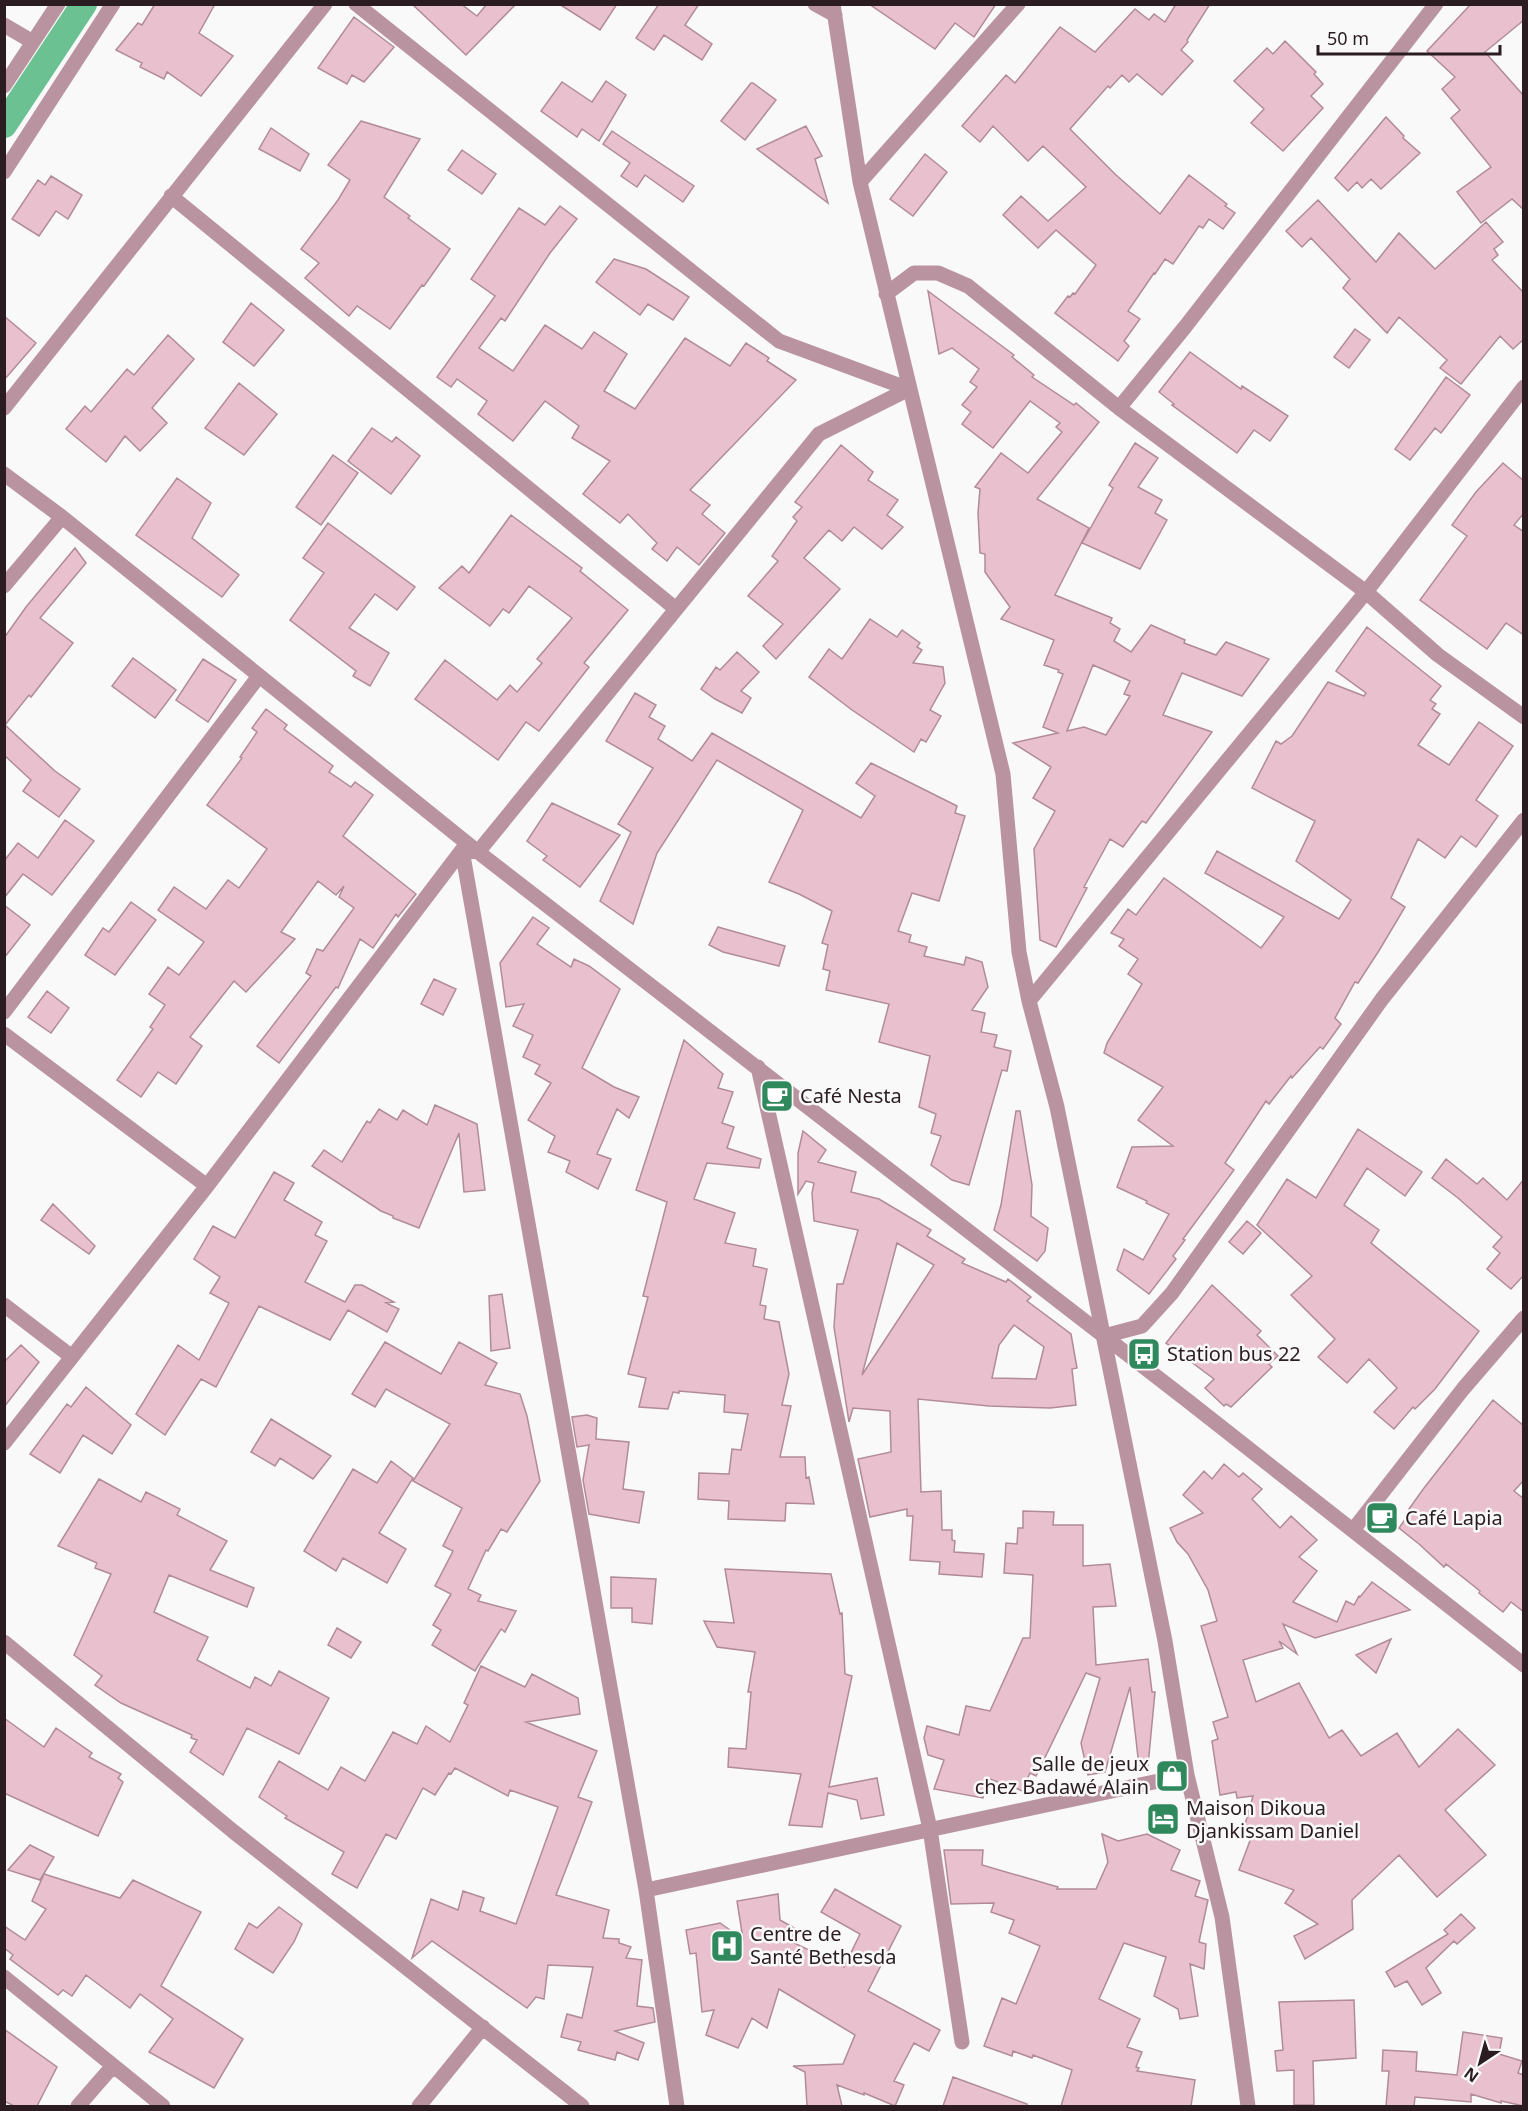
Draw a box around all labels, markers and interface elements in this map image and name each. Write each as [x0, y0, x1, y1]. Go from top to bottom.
scale bar [1318, 18, 1500, 56]
text: 50 m [1327, 26, 1369, 50]
cafe icon: Café Nesta [759, 1078, 795, 1114]
place label: Café Nesta [800, 1082, 902, 1109]
bus stop icon: Station bus 22 [1126, 1336, 1162, 1372]
place label: Station bus 22 [1167, 1340, 1301, 1367]
cafe icon: Café Lapia [1364, 1500, 1400, 1536]
place label: Café Lapia [1405, 1504, 1503, 1531]
place label: Salle de jeux chez Badawé Alain [975, 1750, 1149, 1800]
shop icon: Salle de jeux chez Badawé Alain [1154, 1758, 1190, 1794]
place label: Maison Dikoua Djankissam Daniel [1186, 1794, 1359, 1844]
hotel icon: Maison Dikoua Djankissam Daniel [1145, 1801, 1181, 1837]
place label: Centre de Santé Bethesda [750, 1920, 897, 1970]
hospital icon: Centre de Santé Bethesda [709, 1928, 745, 1964]
north arrow [1450, 2033, 1510, 2093]
text: N [1459, 2062, 1483, 2088]

